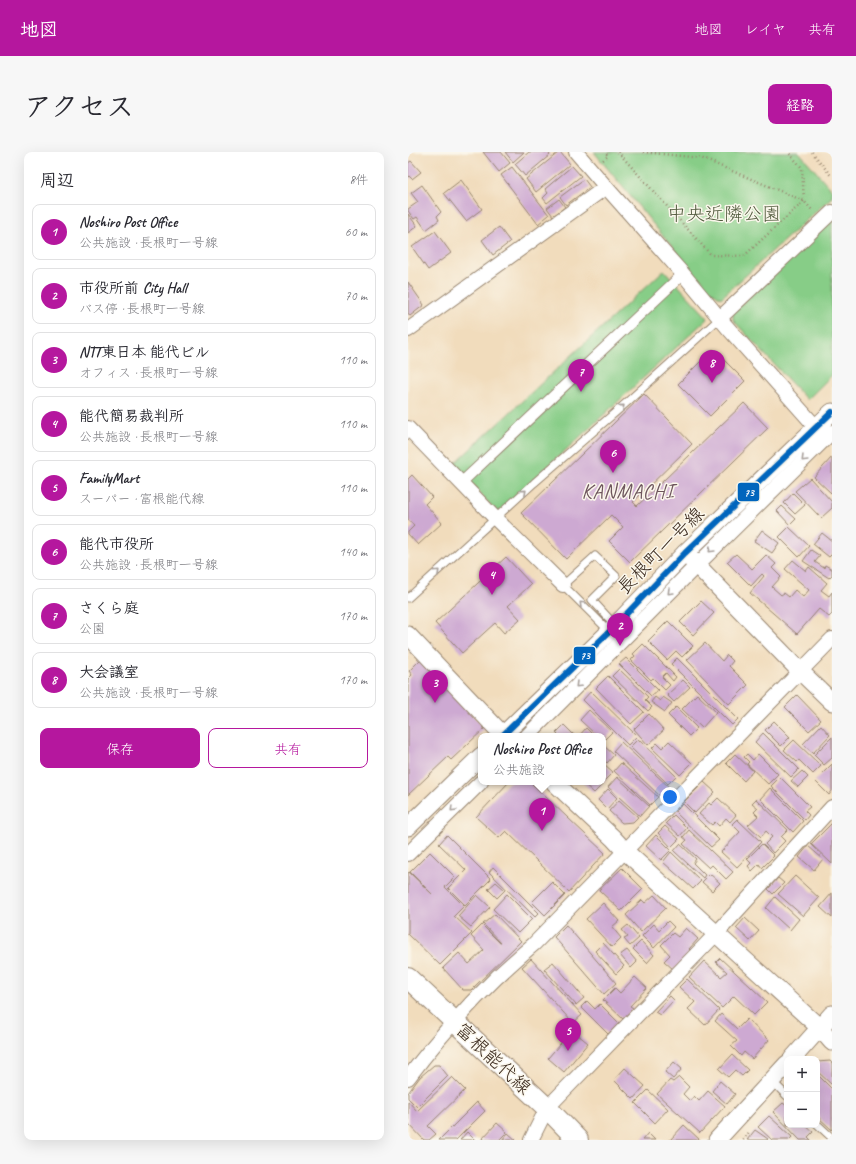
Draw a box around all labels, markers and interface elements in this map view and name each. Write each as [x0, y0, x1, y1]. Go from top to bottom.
text: 地図 [20, 18, 58, 42]
text: 地図 [695, 21, 723, 38]
text: レイヤ [745, 21, 786, 38]
text: 共有 [808, 21, 836, 38]
button: 経路 [768, 84, 832, 124]
text: アクセス [24, 89, 134, 124]
text: 周辺 [40, 170, 74, 191]
text: 8件 [349, 172, 368, 188]
park label: 中央近隣公園 [667, 202, 781, 226]
text: Noshiro Post Office [79, 213, 177, 232]
text: 1 [51, 224, 57, 240]
text: 60 m [345, 224, 367, 240]
text: 公共施設 · 長根町一号線 [79, 235, 218, 251]
text: 市役所前 City Hall [79, 279, 187, 298]
text: 2 [51, 288, 57, 304]
text: 70 m [345, 288, 367, 304]
text: バス停 · 長根町一号線 [79, 301, 205, 317]
text: NTT東日本 能代ビル [79, 343, 209, 362]
pin: 8 [699, 350, 725, 383]
text: 3 [51, 352, 57, 368]
text: 110 m [339, 352, 367, 368]
pin: 7 [568, 359, 594, 392]
text: オフィス · 長根町一号線 [79, 365, 218, 381]
one-way arrow [618, 404, 625, 411]
text: 能代簡易裁判所 [79, 407, 184, 426]
text: 4 [51, 416, 57, 432]
text: 110 m [339, 416, 367, 432]
text: 公共施設 · 長根町一号線 [79, 429, 218, 445]
pin: 6 [600, 440, 626, 473]
one-way arrow [801, 454, 809, 462]
text: FamilyMart [79, 469, 139, 488]
district label: KANMACHI [582, 479, 678, 504]
text: 5 [51, 480, 57, 496]
text: 110 m [339, 480, 367, 496]
line badge: 73 [737, 482, 760, 502]
text: 73 [744, 485, 755, 499]
one-way arrow [519, 489, 527, 497]
text: スーパー · 富根能代線 [79, 491, 204, 507]
street label: 長根町一号線 [612, 502, 710, 600]
text: 能代市役所 [79, 535, 154, 554]
text: 6 [51, 544, 57, 560]
text: 140 m [339, 544, 367, 560]
one-way arrow [708, 546, 716, 553]
text: 公共施設 · 長根町一号線 [79, 557, 218, 573]
pin: 4 [479, 562, 505, 595]
one-way arrow [432, 569, 439, 576]
one-way arrow [667, 587, 675, 595]
text: さくら庭 [79, 599, 139, 618]
one-way arrow [579, 601, 587, 609]
text: 7 [51, 608, 57, 624]
text: 170 m [339, 608, 367, 624]
pin: 2 [607, 613, 633, 646]
text: 公園 [79, 621, 105, 637]
line badge: 73 [573, 646, 596, 665]
text: 73 [580, 648, 591, 662]
text: 大会議室 [79, 663, 139, 682]
pin: 3 [422, 670, 448, 703]
text: 8 [51, 672, 57, 688]
text: 170 m [339, 672, 367, 688]
one-way arrow [575, 680, 583, 688]
text: 公共施設 · 長根町一号線 [79, 685, 218, 701]
button: 保存 [40, 728, 200, 768]
button: 共有 [208, 728, 368, 768]
popup [478, 733, 606, 785]
text: Noshiro Post Office [493, 740, 591, 759]
text: 公共施設 [493, 762, 545, 778]
your location [660, 787, 680, 807]
pin: 1 [529, 798, 555, 831]
one-way arrow [450, 804, 458, 812]
street label: 富根能代線 [450, 1018, 536, 1100]
pin: 5 [555, 1018, 581, 1051]
map controls [784, 1056, 820, 1128]
button: + [784, 1056, 820, 1092]
button: − [784, 1092, 820, 1128]

